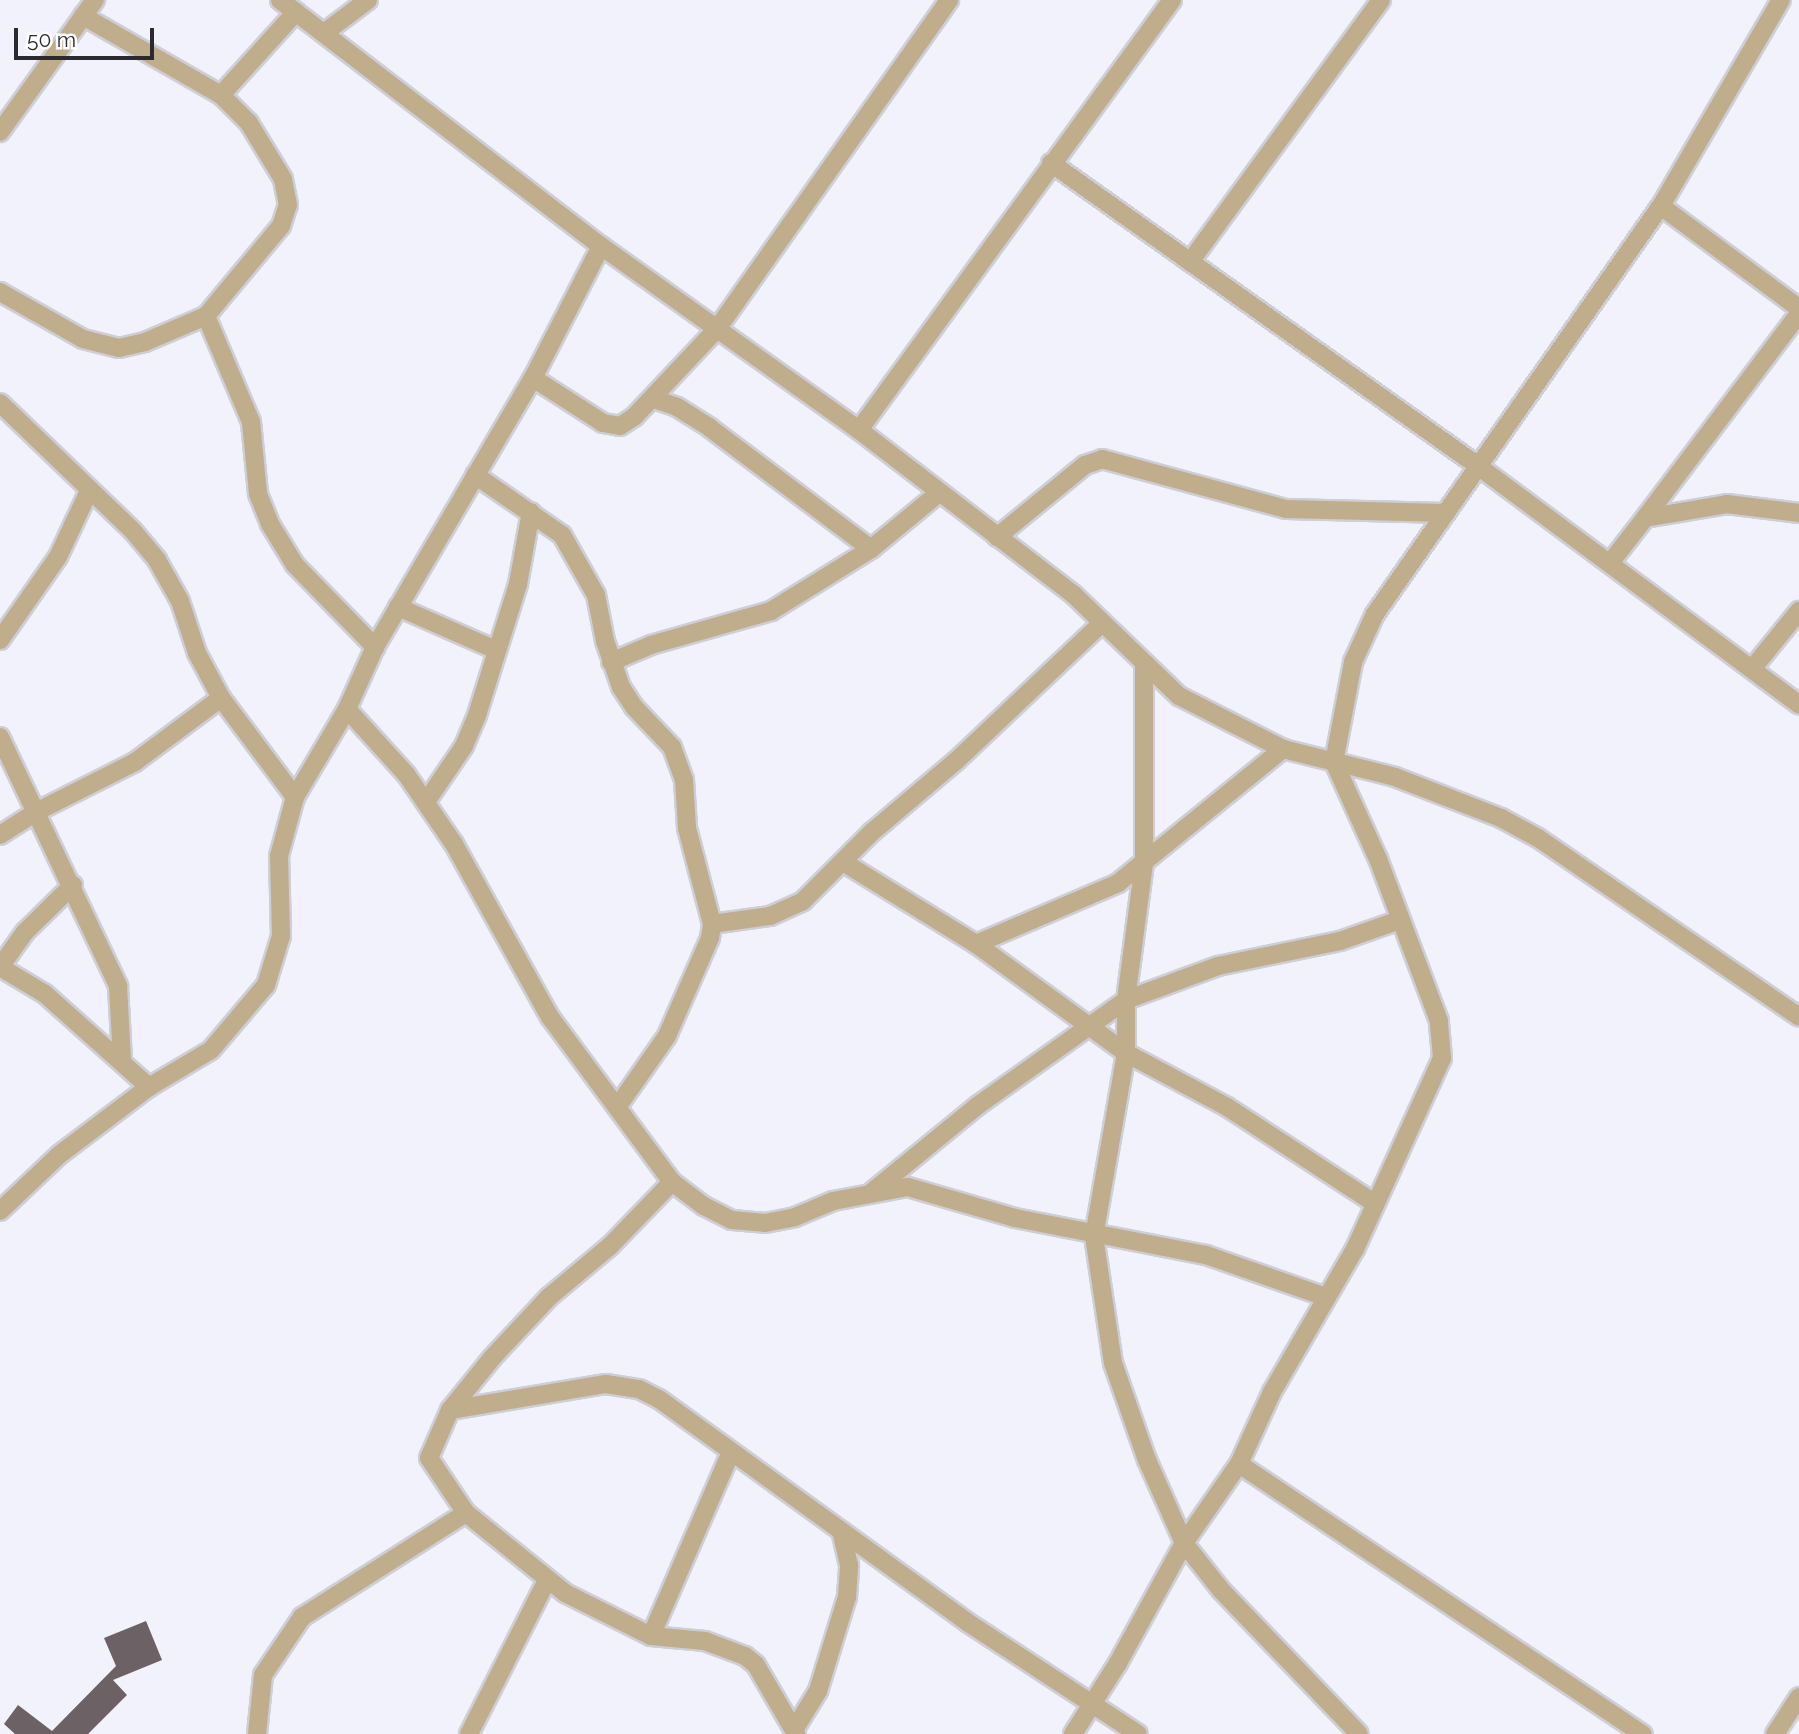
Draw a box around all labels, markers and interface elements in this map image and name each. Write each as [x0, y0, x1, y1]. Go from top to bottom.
scale bar [18, 14, 158, 58]
text: 50 m [27, 27, 76, 52]

